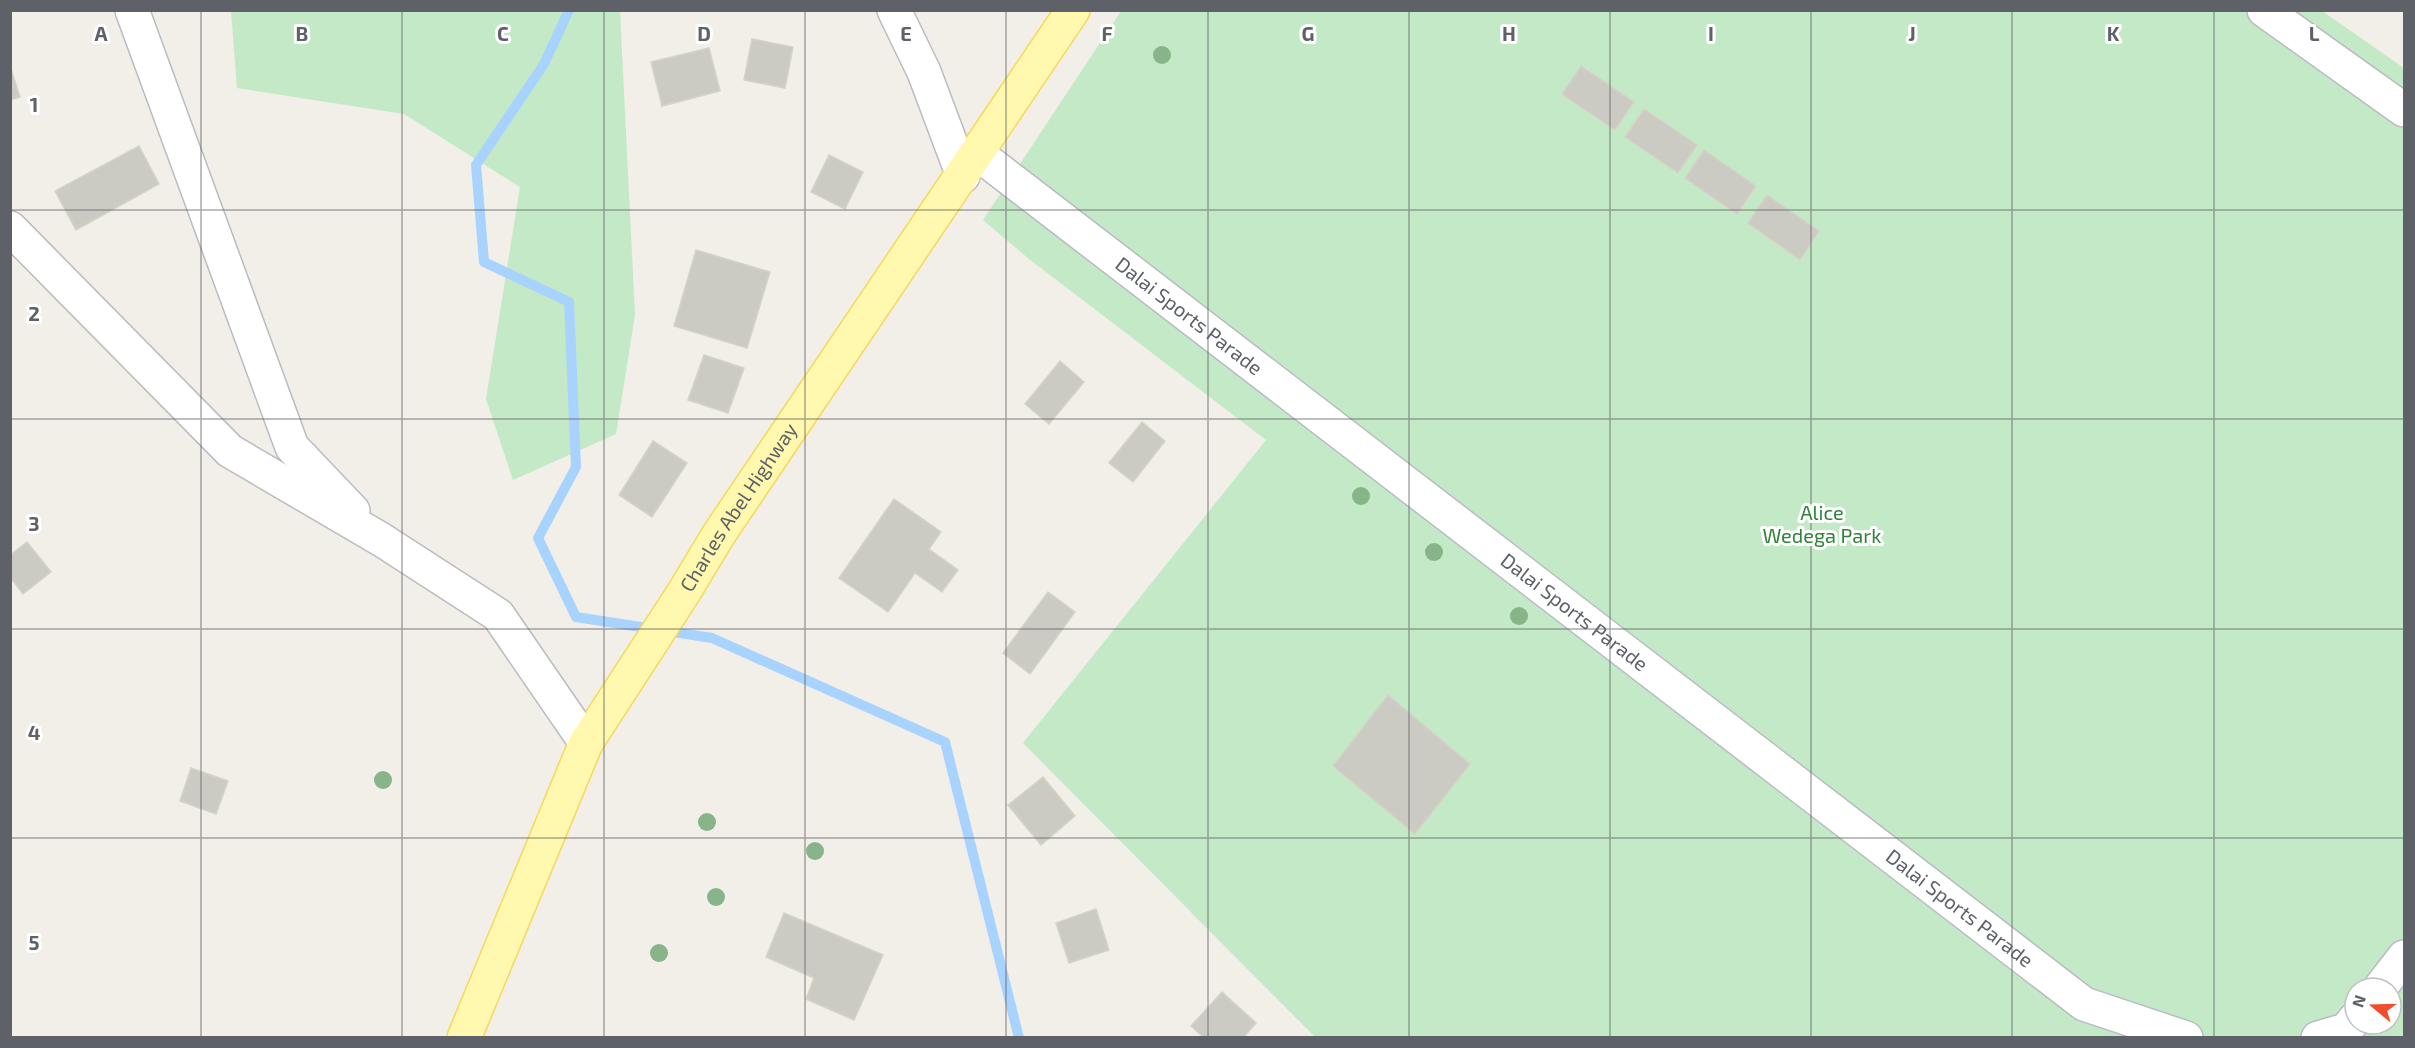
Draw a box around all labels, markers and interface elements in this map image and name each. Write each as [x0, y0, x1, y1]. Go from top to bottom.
text: A [94, 21, 108, 45]
text: B [296, 21, 308, 45]
text: C [497, 21, 509, 45]
text: D [697, 21, 711, 45]
text: E [900, 21, 912, 45]
text: F [1101, 21, 1113, 45]
text: G [1302, 21, 1314, 45]
text: H [1502, 21, 1516, 45]
text: I [1708, 21, 1714, 45]
text: J [1908, 21, 1916, 45]
text: K [2107, 21, 2120, 45]
text: L [2309, 21, 2320, 45]
text: 1 [30, 92, 38, 116]
street label: Dalai Sports Parade [1111, 251, 1268, 379]
text: 2 [28, 301, 40, 325]
street label: Charles Abel Highway [674, 418, 802, 596]
park label: Alice Wedega Park [1763, 500, 1881, 547]
text: 3 [28, 511, 40, 535]
street label: Dalai Sports Parade [1497, 547, 1653, 676]
text: 4 [28, 720, 41, 744]
street label: Dalai Sports Parade [1882, 844, 2039, 972]
text: 5 [28, 930, 40, 954]
north arrow [2343, 976, 2403, 1036]
text: N [2347, 992, 2369, 1010]

